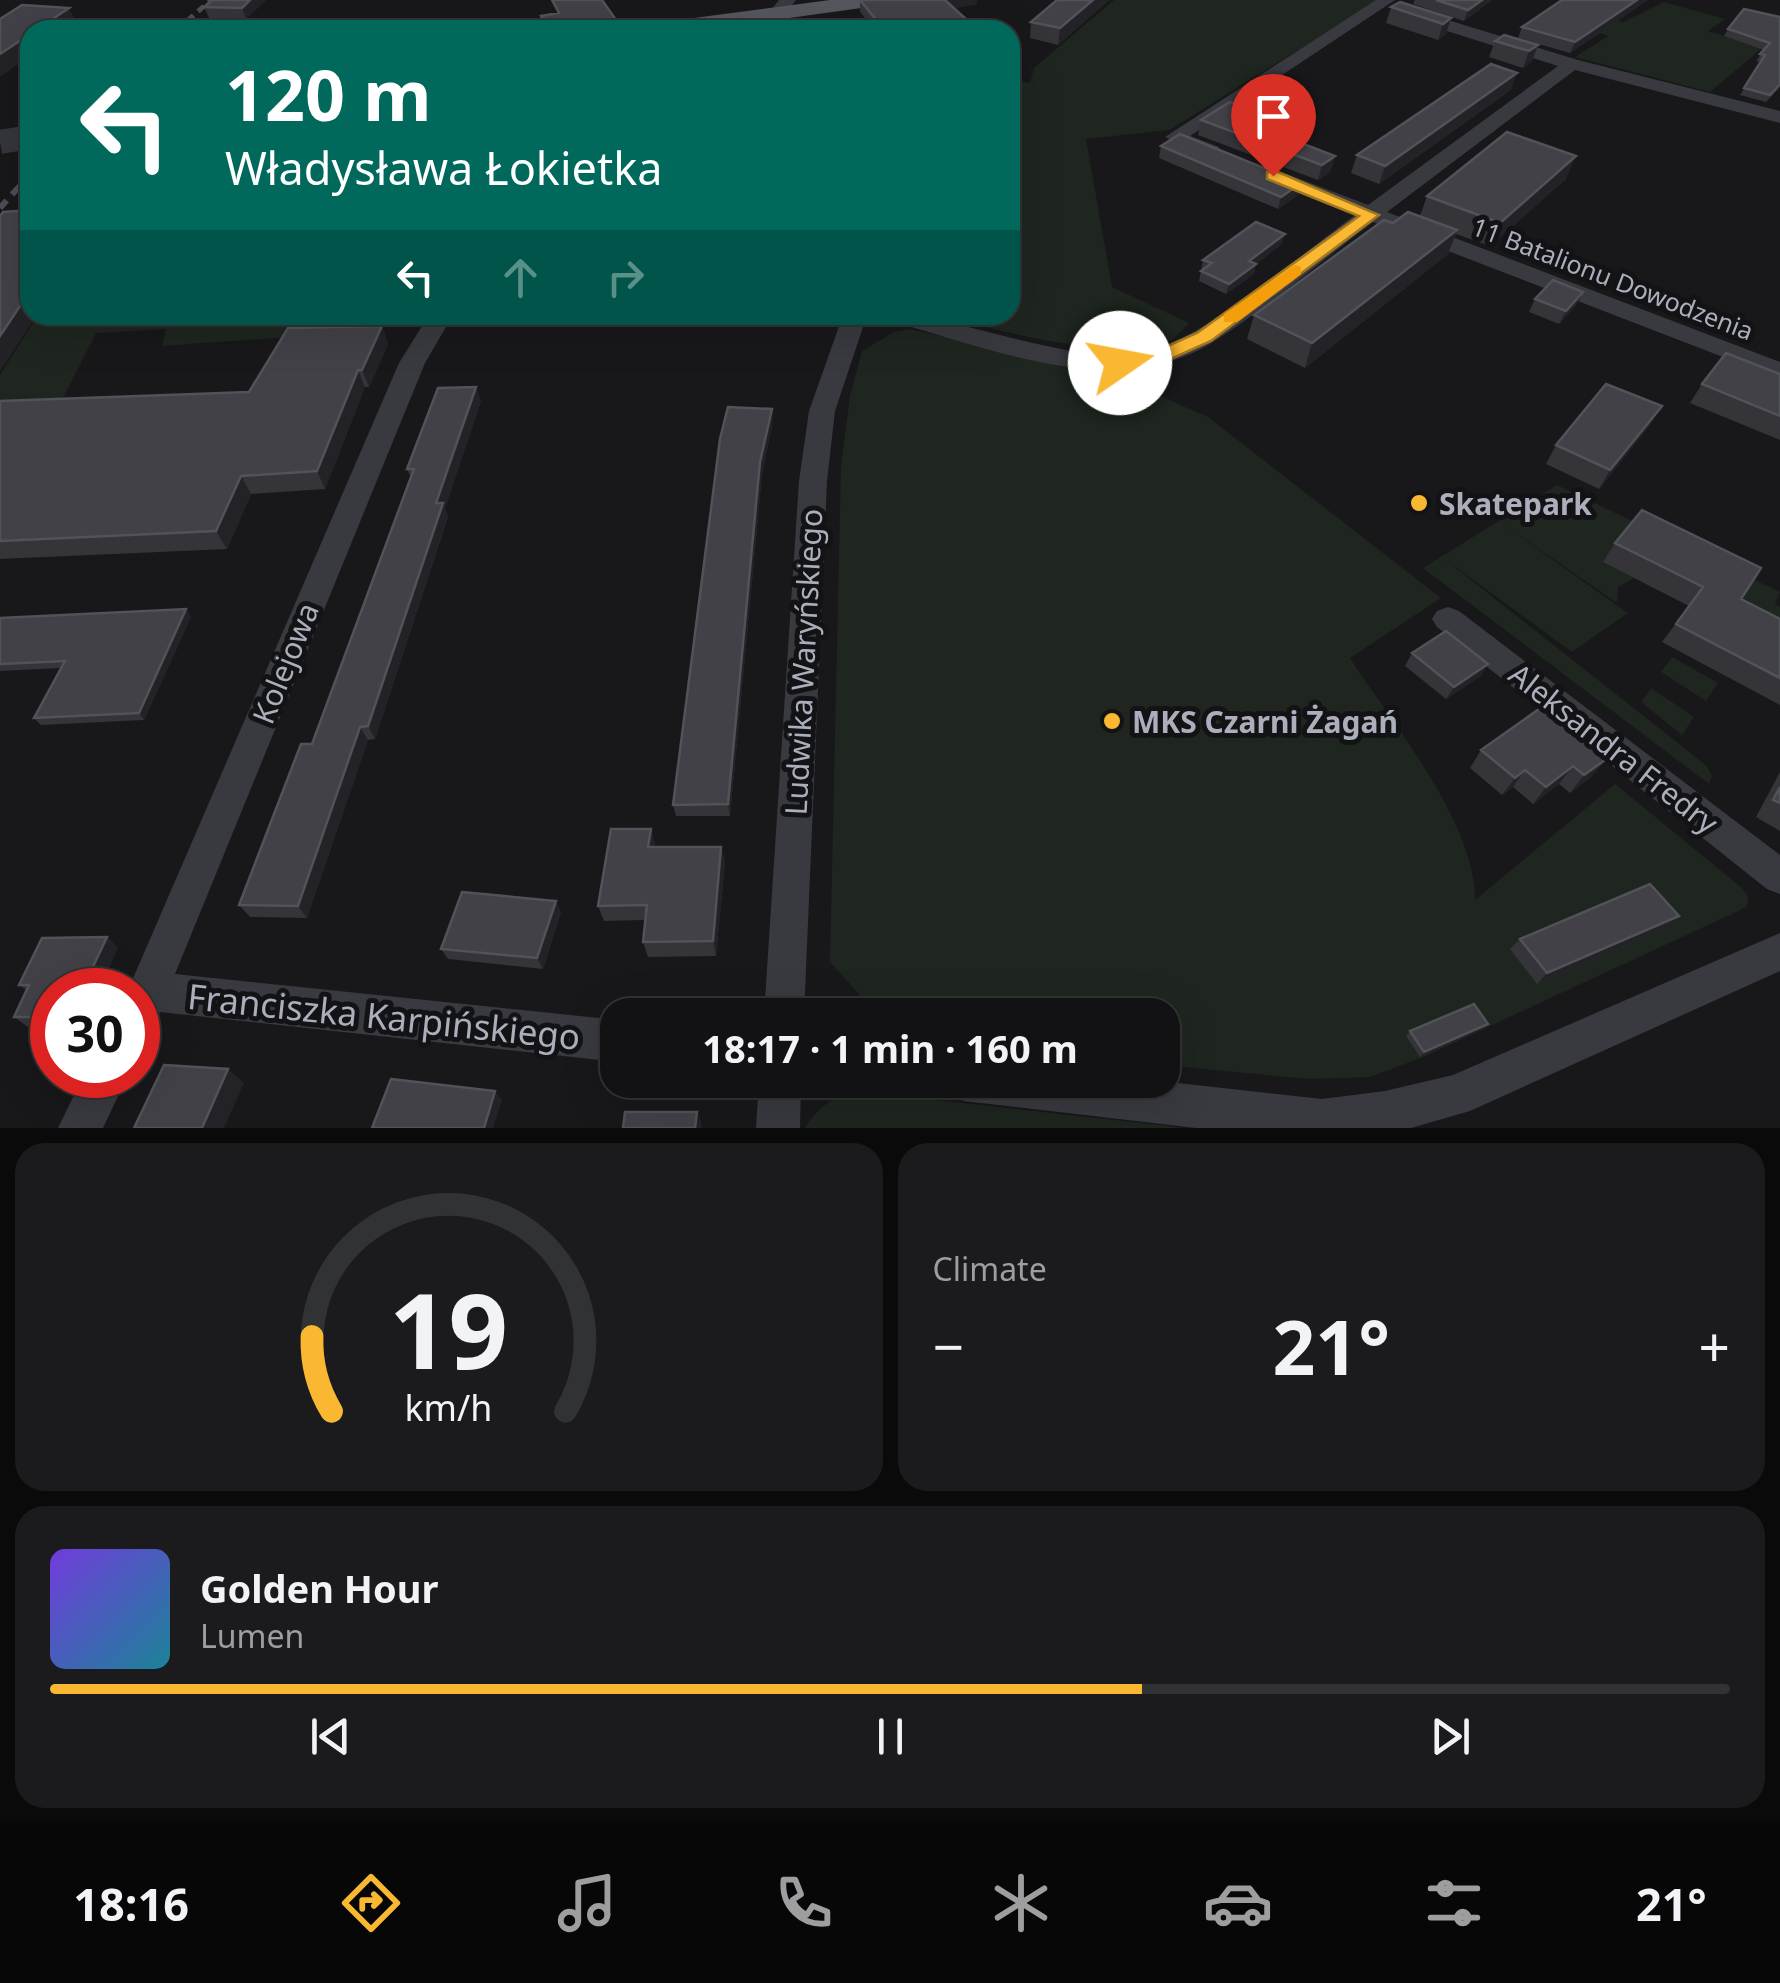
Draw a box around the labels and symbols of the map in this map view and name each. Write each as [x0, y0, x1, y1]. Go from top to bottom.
pin [1231, 74, 1316, 177]
street label: 11 Batalionu Dowodzenia [1467, 209, 1759, 347]
position arrow [1068, 311, 1172, 415]
place label: Skatepark [1439, 483, 1592, 524]
marker: Skatepark [1408, 492, 1430, 514]
street label: Ludwika Waryńskiego [775, 508, 831, 816]
street label: Kolejowa [242, 596, 328, 730]
street label: Aleksandra Fredry [1501, 653, 1728, 843]
place label: MKS Czarni Żagań [1132, 701, 1398, 742]
marker: MKS Czarni Żagań [1101, 710, 1123, 732]
speed limit sign: 30 [30, 968, 160, 1098]
street label: Franciszka Karpińskiego [185, 972, 583, 1060]

